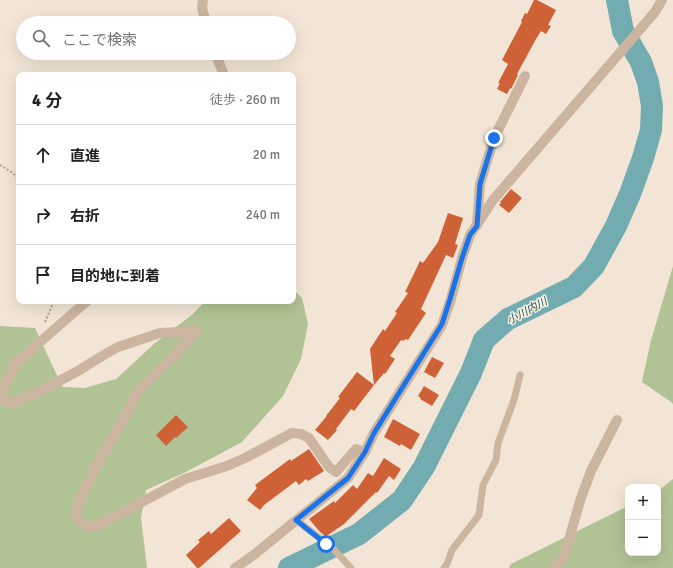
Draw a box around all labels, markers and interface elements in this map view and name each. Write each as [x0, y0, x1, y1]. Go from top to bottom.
search box [16, 16, 296, 60]
icon: search [30, 27, 52, 49]
text: ここで検索 [62, 31, 137, 49]
text: 4 分 [32, 90, 62, 111]
text: 徒歩 · 260 m [210, 92, 280, 108]
route end [485, 129, 503, 147]
icon: ahead [32, 144, 54, 166]
text: 直進 [70, 147, 100, 165]
text: 20 m [253, 147, 280, 163]
icon: right [32, 204, 54, 226]
text: 右折 [70, 207, 100, 225]
text: 240 m [246, 207, 280, 223]
icon: arrive [32, 264, 54, 286]
text: 目的地に到着 [70, 267, 160, 285]
water label: 小川内川 [505, 294, 550, 327]
map controls [625, 484, 661, 556]
button: + [625, 484, 661, 520]
button: − [625, 520, 661, 556]
route start [317, 535, 335, 553]

